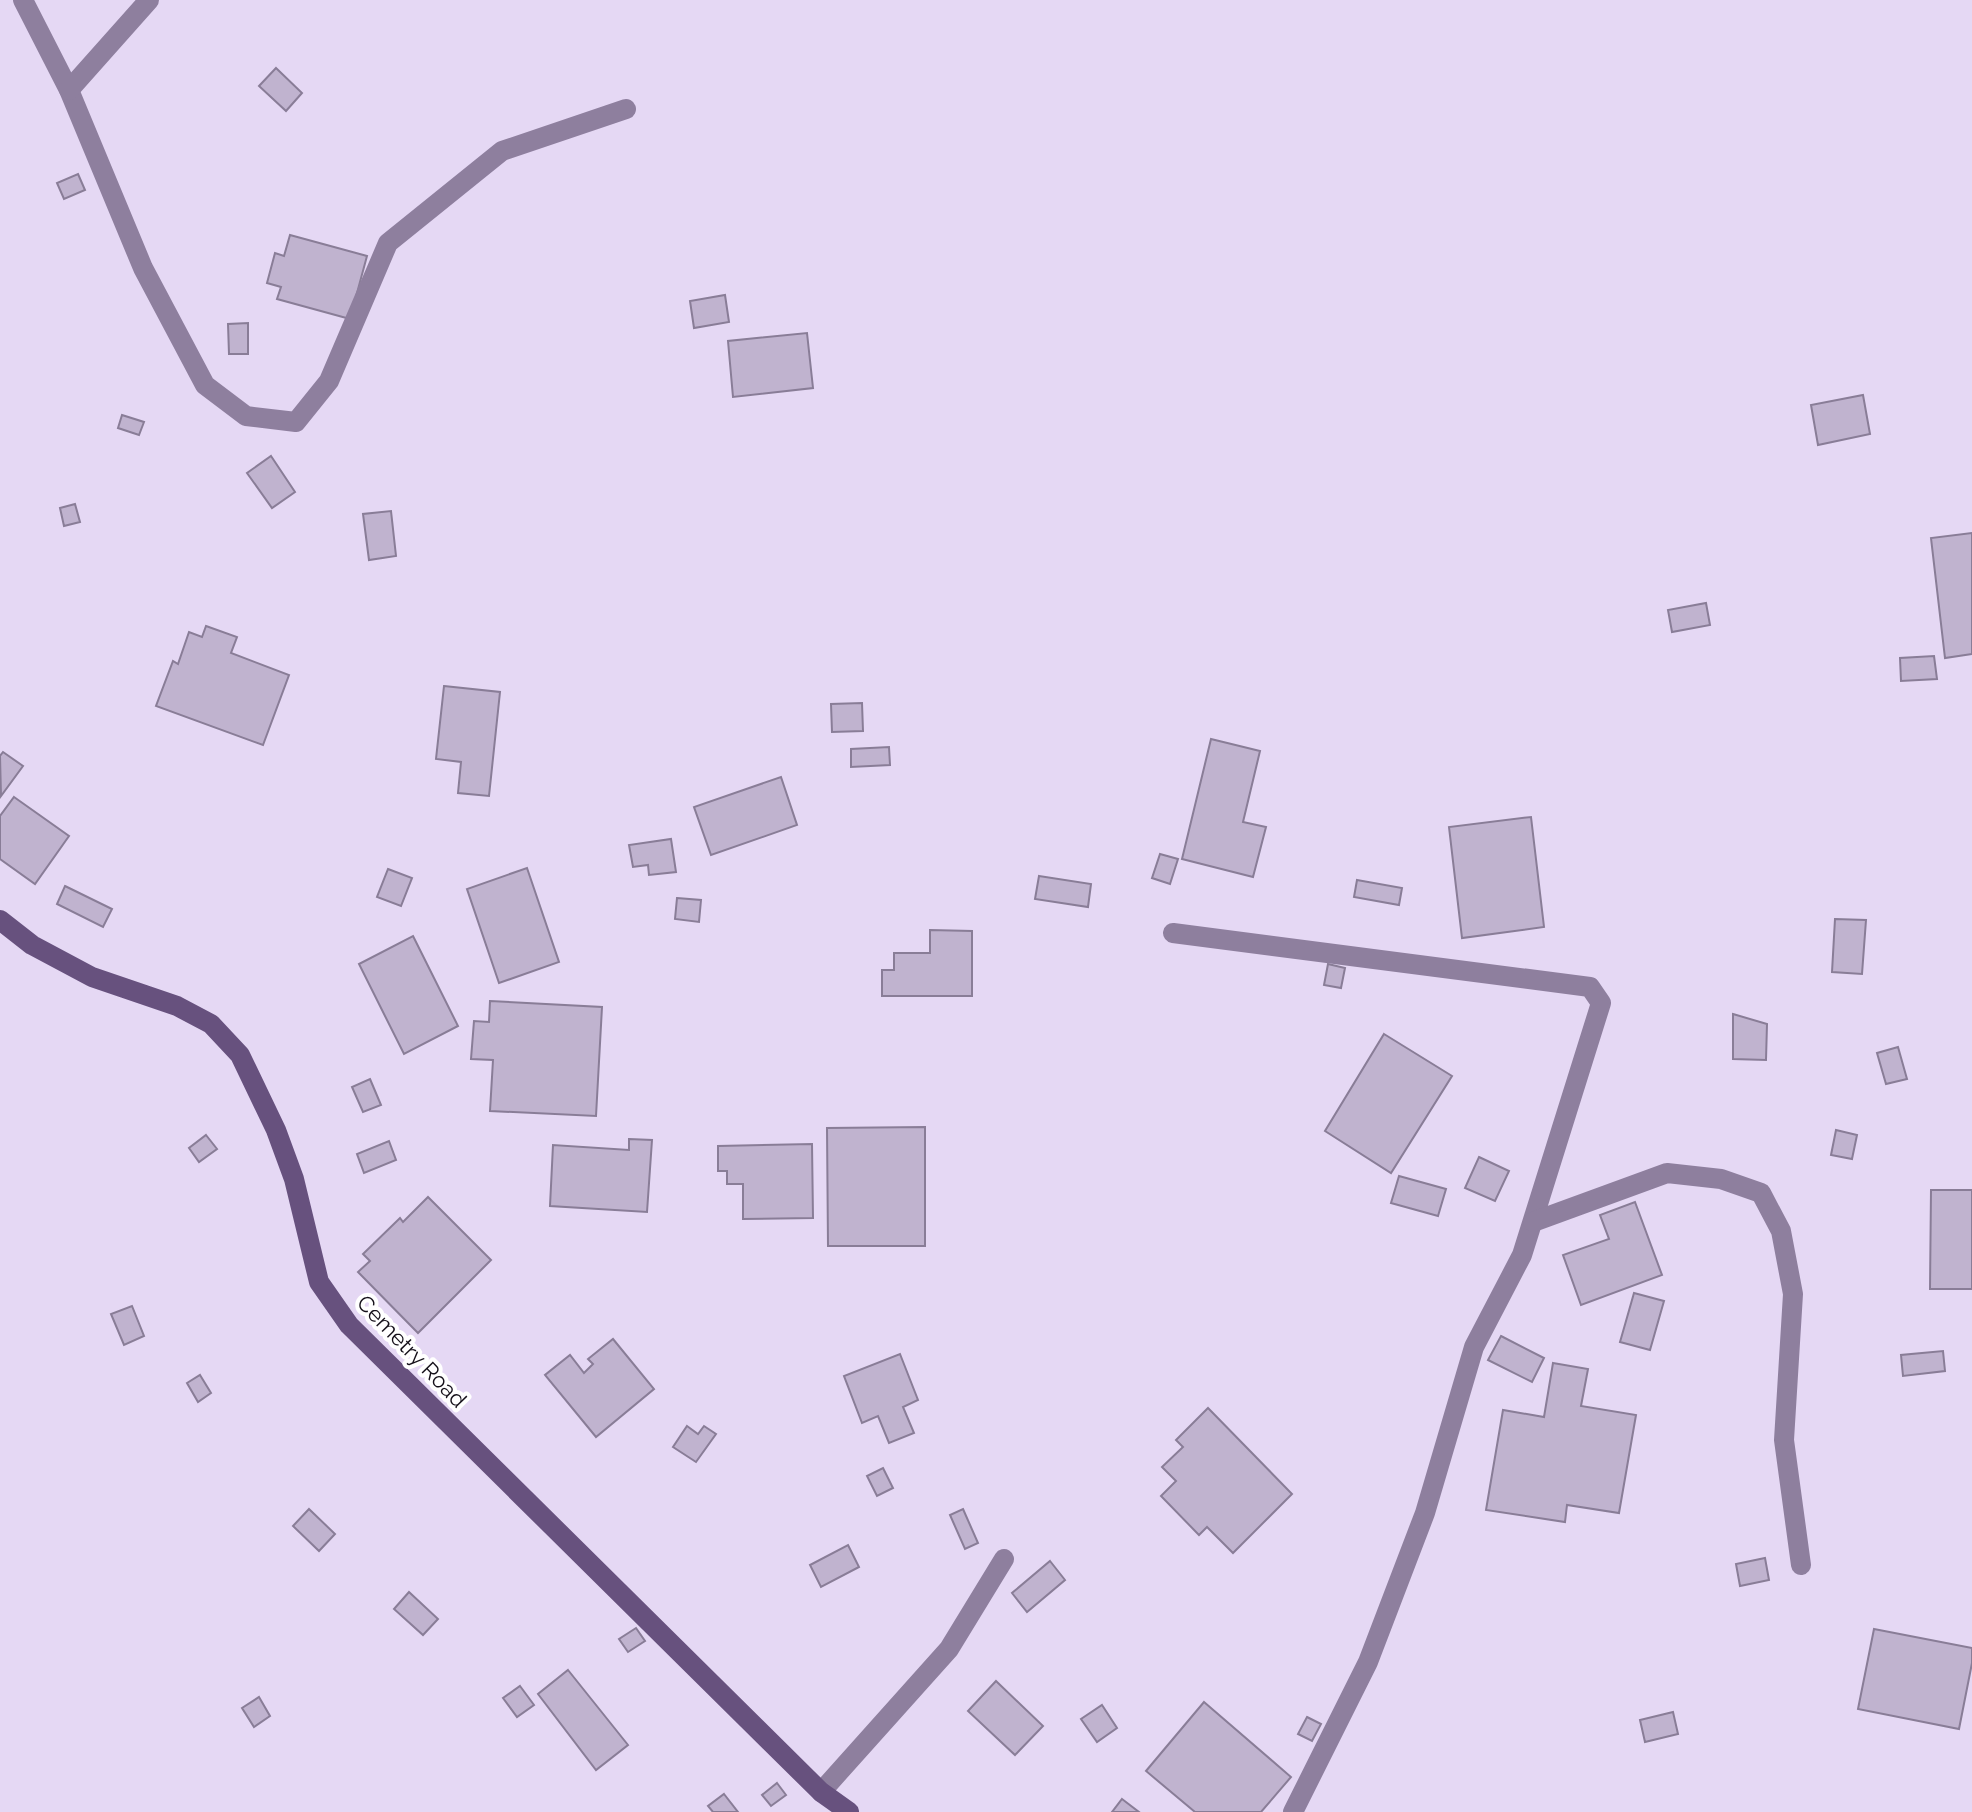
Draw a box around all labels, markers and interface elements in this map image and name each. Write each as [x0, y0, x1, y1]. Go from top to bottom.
street label: Cemetry Road [352, 1290, 472, 1412]

